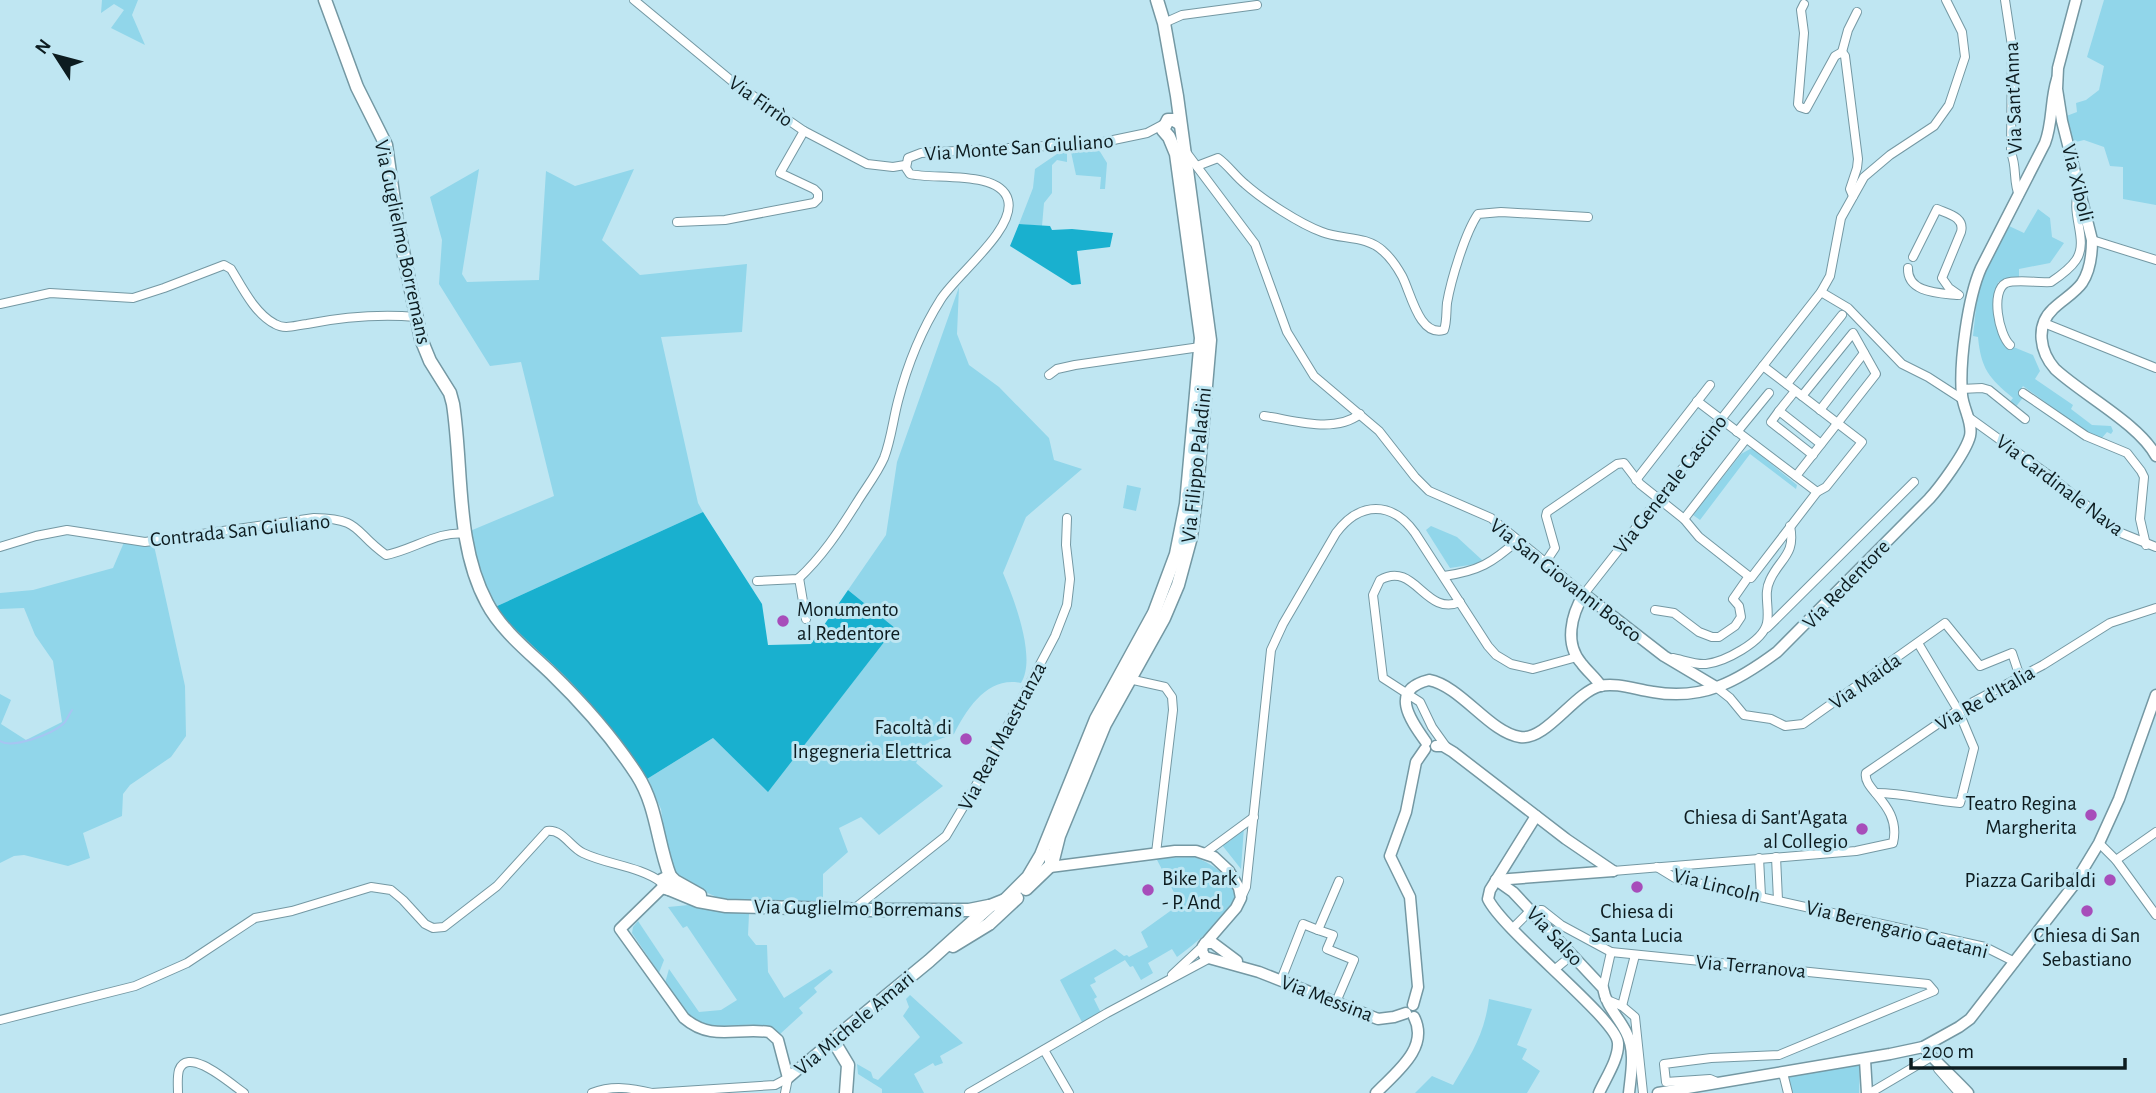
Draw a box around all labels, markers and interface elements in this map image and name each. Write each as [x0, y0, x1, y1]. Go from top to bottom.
north arrow [21, 21, 91, 91]
text: N [32, 36, 55, 58]
street label: Via Sant'Anna [2001, 41, 2026, 154]
street label: Via Firrìo [725, 72, 797, 131]
street label: Via Monte San Giuliano [924, 130, 1114, 165]
street label: Via Guglielmo Borremans [371, 138, 434, 346]
street label: Via Xiboli [2058, 142, 2097, 224]
street label: Via Filippo Paladini [1178, 386, 1215, 544]
street label: Via Generale Cascino [1610, 411, 1731, 558]
street label: Via Cardinale Nava [1992, 431, 2128, 540]
street label: Contrada San Giuliano [149, 511, 331, 550]
street label: Via San Giovanni Bosco [1486, 515, 1646, 646]
street label: Via Redentore [1799, 536, 1894, 633]
place label: Monumento al Redentore [797, 599, 900, 644]
marker: Monumento al Redentore [775, 613, 791, 629]
street label: Via Maida [1826, 649, 1905, 713]
street label: Via Real Maestranza [955, 658, 1050, 814]
street label: Via Re d'Italia [1932, 662, 2039, 735]
place label: Facoltà di Ingegneria Elettrica [792, 717, 952, 762]
marker: Facoltà di Ingegneria Elettrica [958, 731, 974, 747]
place label: Teatro Regina Margherita [1965, 793, 2077, 838]
place label: Chiesa di Sant'Agata al Collegio [1684, 807, 1848, 852]
marker: Teatro Regina Margherita [2083, 807, 2099, 823]
marker: Chiesa di Sant'Agata al Collegio [1854, 821, 1870, 837]
street label: Via Lincoln [1671, 865, 1763, 906]
place label: Bike Park - P. And [1162, 868, 1237, 913]
place label: Piazza Garibaldi [1964, 870, 2096, 891]
marker: Piazza Garibaldi [2102, 872, 2118, 888]
marker: Chiesa di Santa Lucia [1629, 879, 1645, 895]
marker: Bike Park - P. And [1140, 882, 1156, 898]
street label: Via Guglielmo Borremans [754, 896, 962, 921]
street label: Via Berengario Gaetani [1804, 897, 1990, 962]
place label: Chiesa di Santa Lucia [1591, 901, 1683, 946]
street label: Via Salso [1522, 903, 1587, 970]
marker: Chiesa di San Sebastiano [2079, 903, 2095, 919]
place label: Chiesa di San Sebastiano [2034, 925, 2140, 970]
street label: Via Terranova [1695, 951, 1807, 982]
street label: Via Michele Amari [791, 967, 918, 1079]
street label: Via Messina [1278, 971, 1376, 1026]
scale bar [1911, 1026, 2124, 1070]
text: 200 m [1922, 1041, 1974, 1062]

